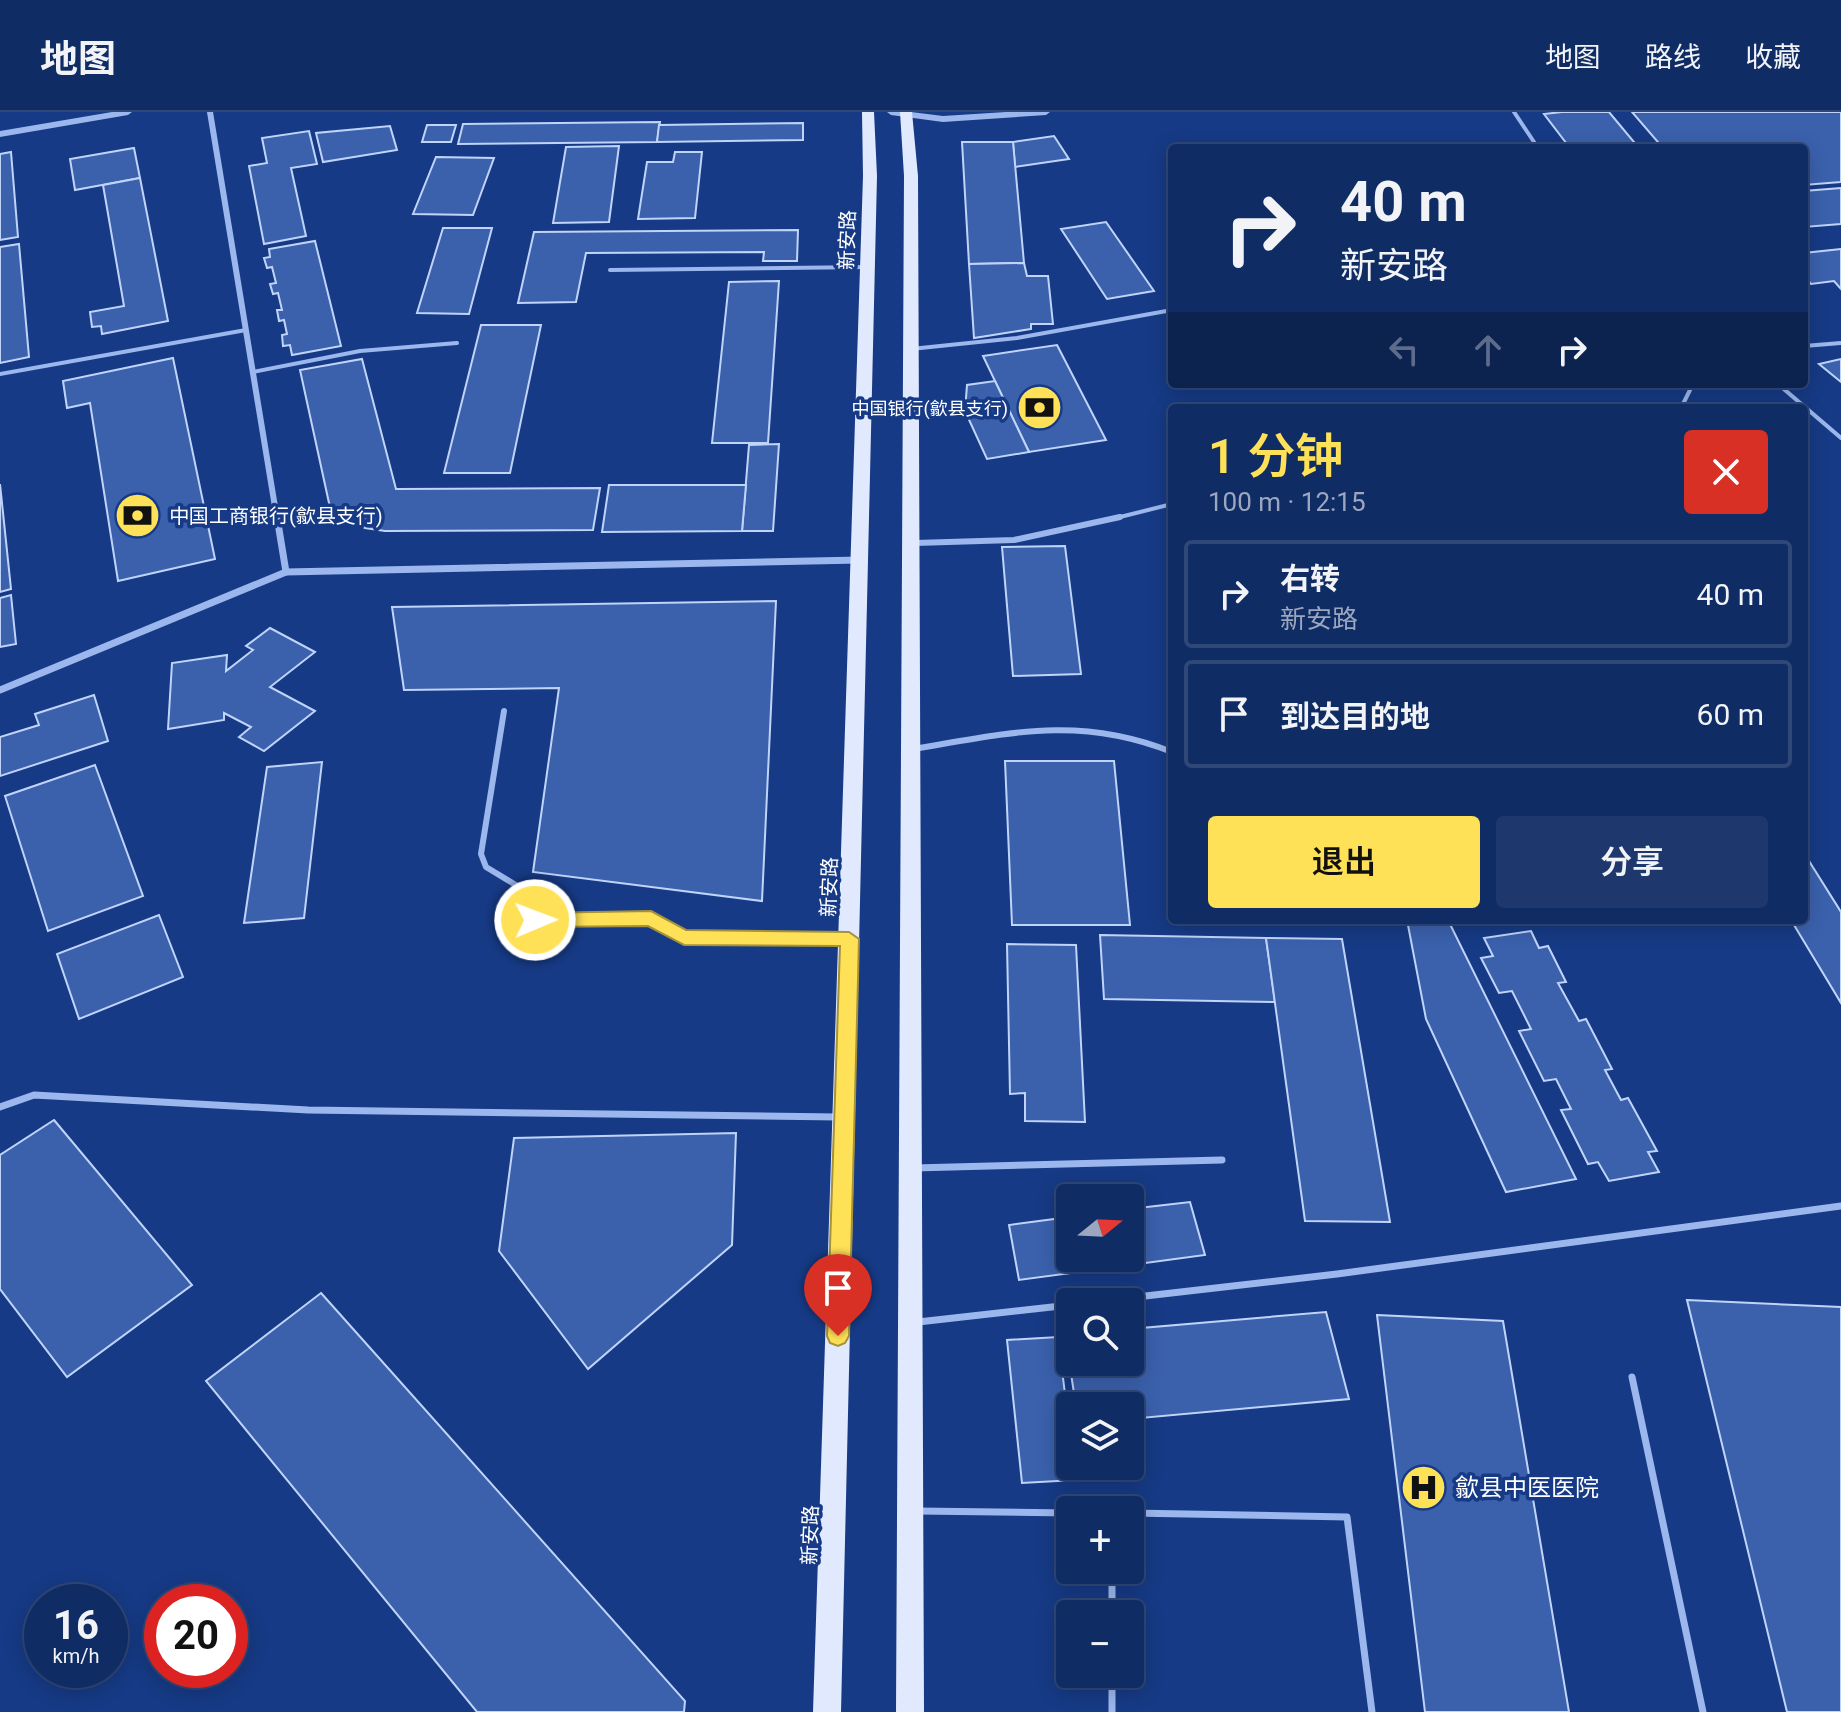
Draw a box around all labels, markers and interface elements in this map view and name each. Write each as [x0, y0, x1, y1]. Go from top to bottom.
text: 地图 [40, 37, 116, 81]
text: 地图 [1545, 41, 1601, 74]
text: 路线 [1645, 41, 1701, 74]
text: 收藏 [1745, 41, 1801, 74]
text: 40 m [1340, 169, 1467, 235]
icon: right [1208, 176, 1312, 280]
street label: 新安路 [834, 210, 860, 270]
text: 新安路 [1340, 245, 1448, 287]
icon: left [1382, 328, 1426, 372]
icon: ahead [1466, 328, 1510, 372]
icon: right [1550, 328, 1594, 372]
bank icon: 中国银行(歙县支行) [1015, 384, 1063, 432]
place label: 中国银行(歙县支行) [852, 398, 1008, 420]
text: 1 分钟 [1208, 428, 1343, 485]
button: close [1684, 430, 1768, 514]
text: 100 m · 12:15 [1208, 487, 1366, 517]
bank icon: 中国工商银行(歙县支行) [114, 492, 162, 540]
place label: 中国工商银行(歙县支行) [169, 504, 383, 528]
text: 右转 [1280, 561, 1340, 596]
icon: right [1212, 572, 1256, 616]
text: 40 m [1697, 577, 1764, 612]
text: 新安路 [1280, 604, 1358, 634]
icon: arrive [1212, 692, 1256, 736]
text: 60 m [1697, 697, 1764, 732]
text: 到达目的地 [1280, 699, 1430, 734]
button: 退出 [1208, 816, 1480, 908]
button: 分享 [1496, 816, 1768, 908]
street label: 新安路 [816, 857, 842, 917]
position arrow [493, 878, 577, 962]
north arrow [1056, 1184, 1144, 1272]
map controls [1056, 1184, 1144, 1688]
pin [804, 1254, 872, 1336]
icon: arrive [816, 1266, 860, 1310]
button: search [1056, 1288, 1144, 1376]
button: layers [1056, 1392, 1144, 1480]
hospital icon: 歙县中医医院 [1400, 1464, 1448, 1512]
place label: 歙县中医医院 [1455, 1474, 1599, 1502]
button: + [1056, 1496, 1144, 1584]
street label: 新安路 [797, 1505, 823, 1565]
speed limit sign: 20 [144, 1584, 248, 1688]
button: − [1056, 1600, 1144, 1688]
text: 16 [53, 1602, 99, 1649]
text: km/h [53, 1644, 99, 1668]

